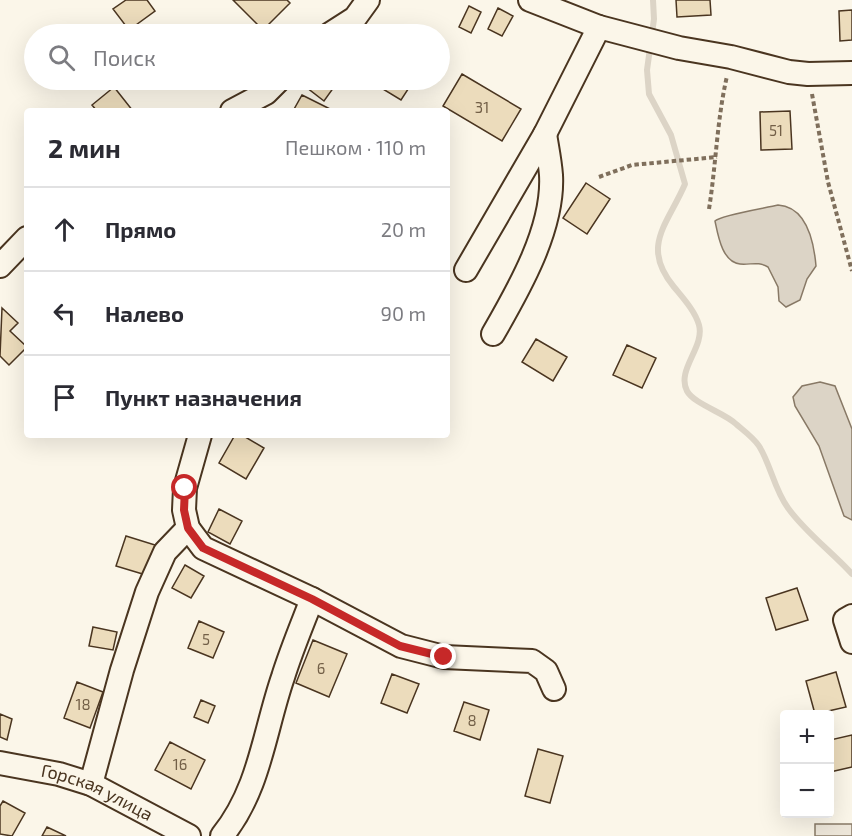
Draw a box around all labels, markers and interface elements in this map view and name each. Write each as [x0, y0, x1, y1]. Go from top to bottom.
search box [24, 24, 450, 90]
icon: search [45, 41, 78, 74]
text: Поиск [93, 44, 156, 70]
house number: 31 [475, 98, 489, 116]
house number: 51 [769, 121, 783, 139]
text: 2 мин [48, 132, 121, 163]
text: Пешком · 110 m [285, 135, 426, 159]
icon: ahead [48, 213, 81, 246]
text: Прямо [105, 216, 176, 242]
text: 20 m [381, 217, 426, 241]
icon: left [48, 297, 81, 330]
text: Налево [105, 300, 184, 326]
text: 90 m [381, 301, 426, 325]
icon: arrive [48, 381, 81, 414]
text: Пункт назначения [105, 384, 302, 410]
route start [171, 474, 197, 500]
house number: 5 [202, 630, 210, 648]
route end [430, 643, 456, 669]
house number: 6 [317, 659, 325, 677]
house number: 18 [75, 695, 91, 713]
map controls [780, 710, 834, 818]
button: + [780, 710, 834, 764]
house number: 8 [467, 711, 477, 729]
house number: 16 [173, 755, 187, 773]
street label: Горская улица [40, 759, 157, 825]
button: − [780, 764, 834, 818]

